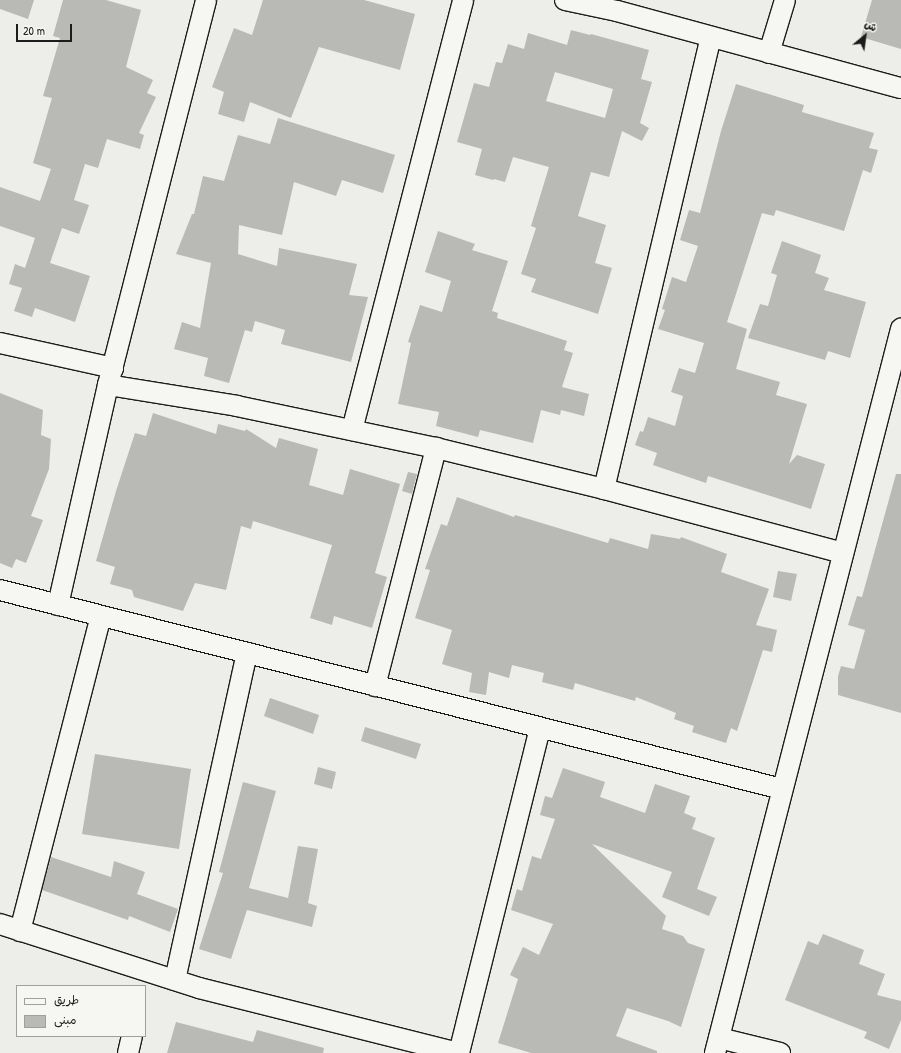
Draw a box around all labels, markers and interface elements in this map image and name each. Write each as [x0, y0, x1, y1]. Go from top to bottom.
scale bar [18, 16, 74, 42]
north arrow [845, 16, 885, 56]
text: ش [862, 16, 880, 35]
text: 20 m [23, 22, 45, 39]
legend [16, 985, 146, 1037]
text: طريق [54, 991, 79, 1008]
text: مبنى [54, 1011, 77, 1028]

